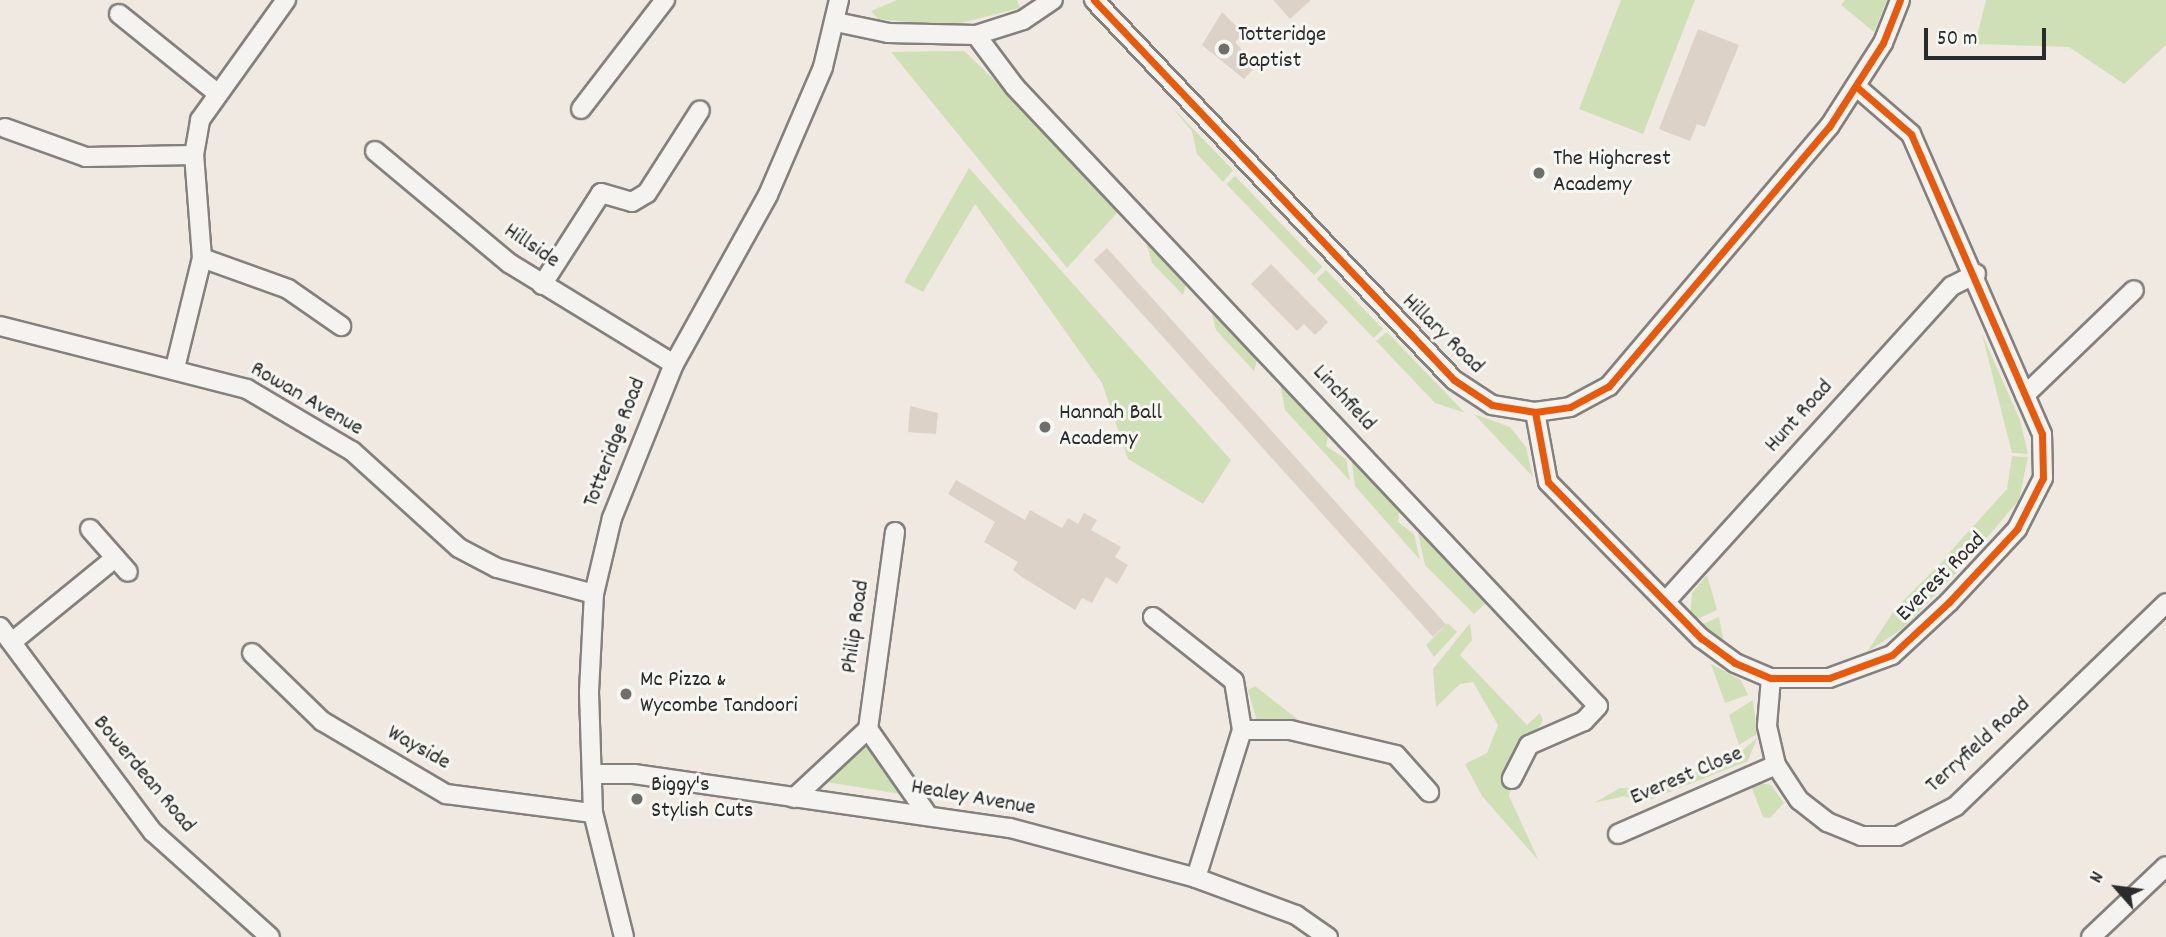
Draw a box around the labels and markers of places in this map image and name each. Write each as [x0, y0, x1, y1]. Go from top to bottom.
place label: Totteridge Baptist [1238, 22, 1326, 76]
marker: Totteridge Baptist [1216, 41, 1232, 57]
place label: The Highcrest Academy [1553, 146, 1671, 200]
marker: The Highcrest Academy [1531, 165, 1547, 181]
place label: Hannah Ball Academy [1059, 400, 1162, 454]
marker: Hannah Ball Academy [1037, 419, 1053, 435]
place label: Mc Pizza & Wycombe Tandoori [640, 667, 798, 721]
marker: Mc Pizza & Wycombe Tandoori [618, 686, 634, 702]
place label: Biggy's Stylish Cuts [651, 772, 754, 826]
marker: Biggy's Stylish Cuts [629, 791, 645, 807]

